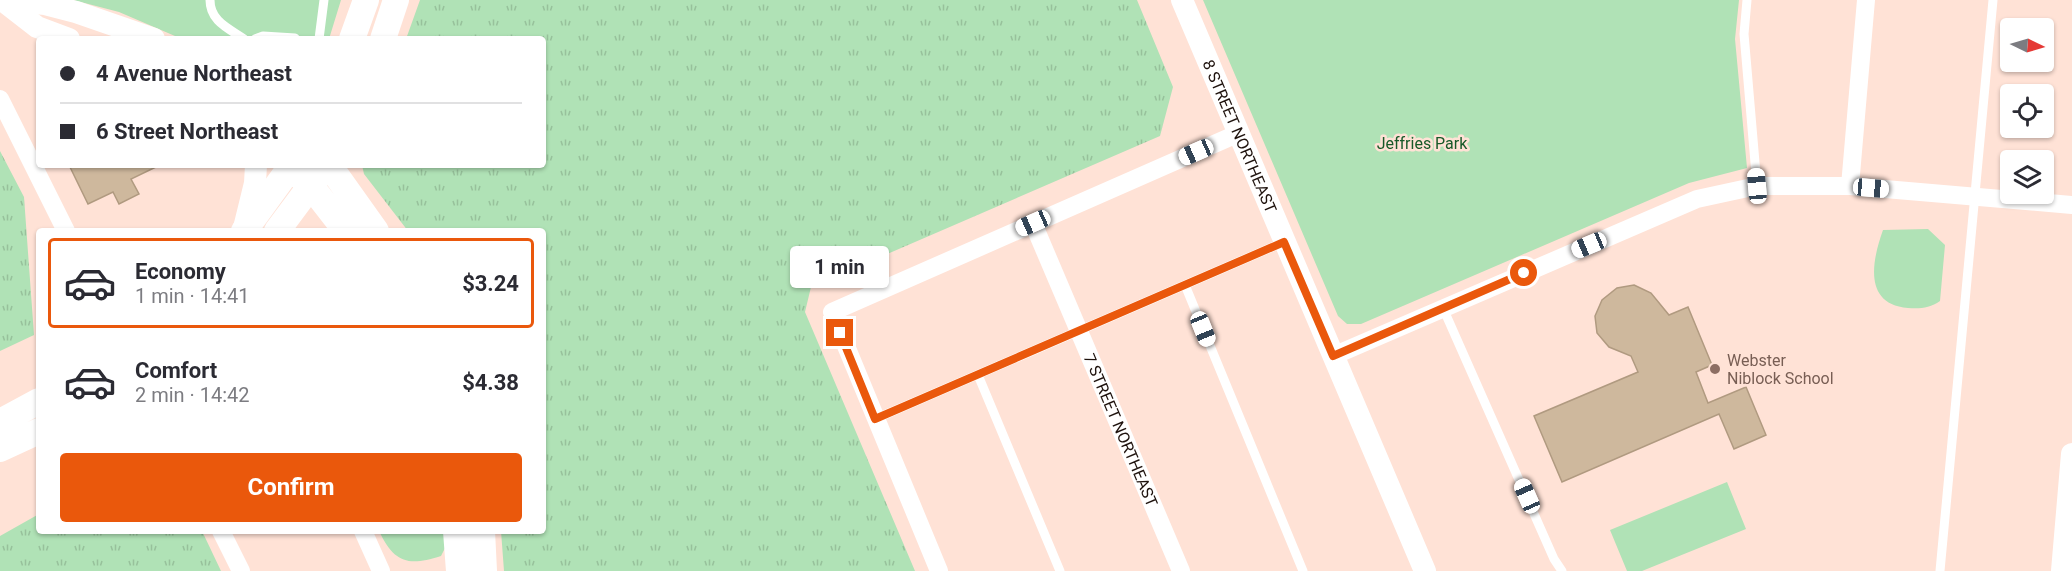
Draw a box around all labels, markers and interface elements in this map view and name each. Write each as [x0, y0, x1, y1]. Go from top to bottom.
north arrow [2000, 18, 2054, 72]
map controls [2000, 18, 2054, 204]
street label: 8 STREET NORTHEAST [1199, 57, 1281, 216]
text: 4 Avenue Northeast [96, 61, 292, 86]
button: locate [2000, 84, 2054, 138]
text: 6 Street Northeast [96, 119, 278, 144]
park label: Jeffries Park [1377, 134, 1468, 153]
car [1176, 136, 1216, 168]
button: layers [2000, 150, 2054, 204]
car [1746, 167, 1768, 205]
car [1852, 177, 1890, 199]
car [1013, 207, 1053, 239]
car [1569, 230, 1609, 260]
callout: 1 min [790, 246, 890, 288]
text: 1 min [814, 255, 865, 279]
icon: car [63, 256, 117, 310]
text: Economy [135, 259, 226, 284]
route start [1510, 259, 1537, 286]
text: $3.24 [462, 271, 519, 296]
text: 1 min · 14:41 [135, 284, 250, 308]
car [1188, 309, 1218, 349]
route end [826, 319, 853, 346]
street label: 7 STREET NORTHEAST [1080, 351, 1162, 510]
place label: Webster Niblock School [1727, 351, 1834, 388]
icon: car [63, 355, 117, 409]
text: Comfort [135, 358, 217, 383]
marker: Webster Niblock School [1708, 362, 1722, 376]
text: $4.38 [462, 370, 519, 395]
text: 2 min · 14:42 [135, 383, 250, 407]
button: Confirm [60, 453, 522, 522]
car [1511, 476, 1543, 516]

